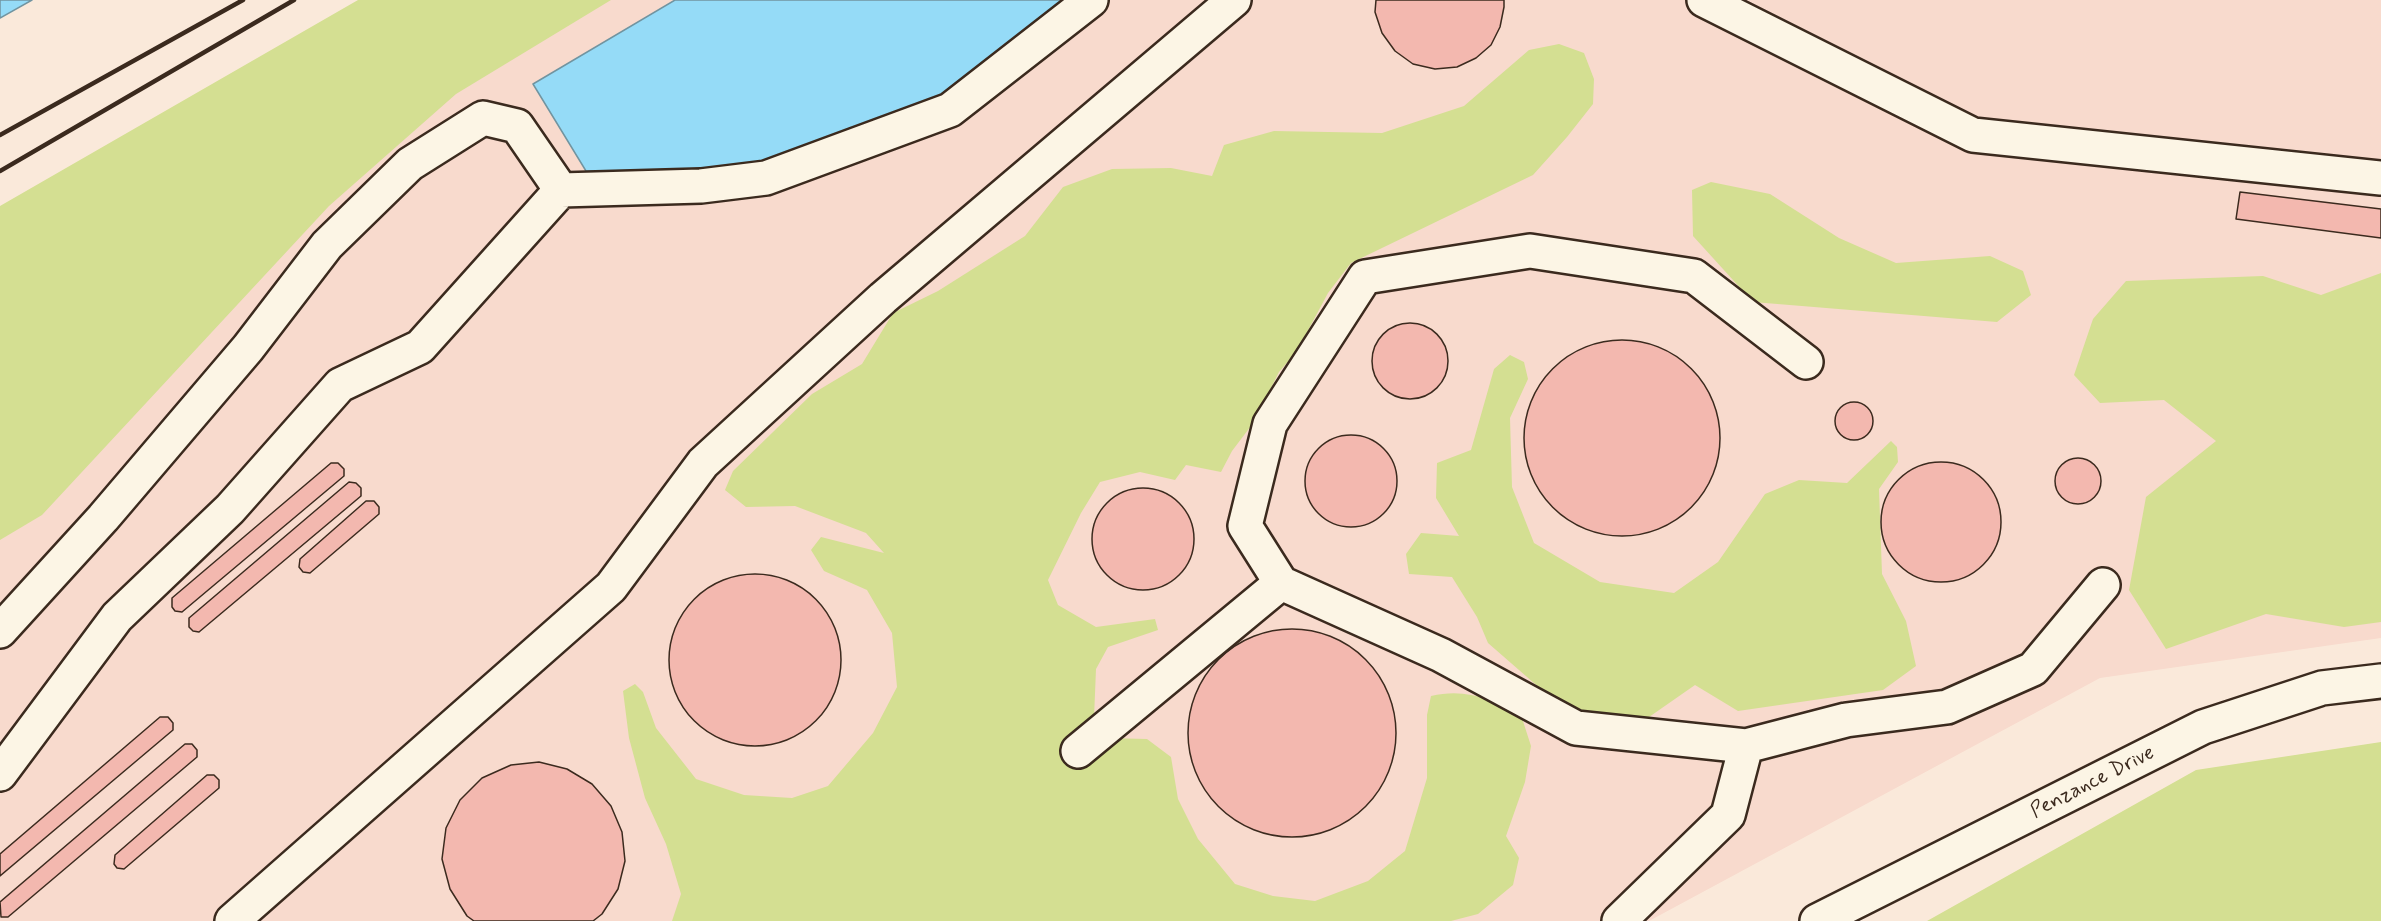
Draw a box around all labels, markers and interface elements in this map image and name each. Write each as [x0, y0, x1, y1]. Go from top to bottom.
street label: Penzance Drive [2027, 741, 2159, 825]

